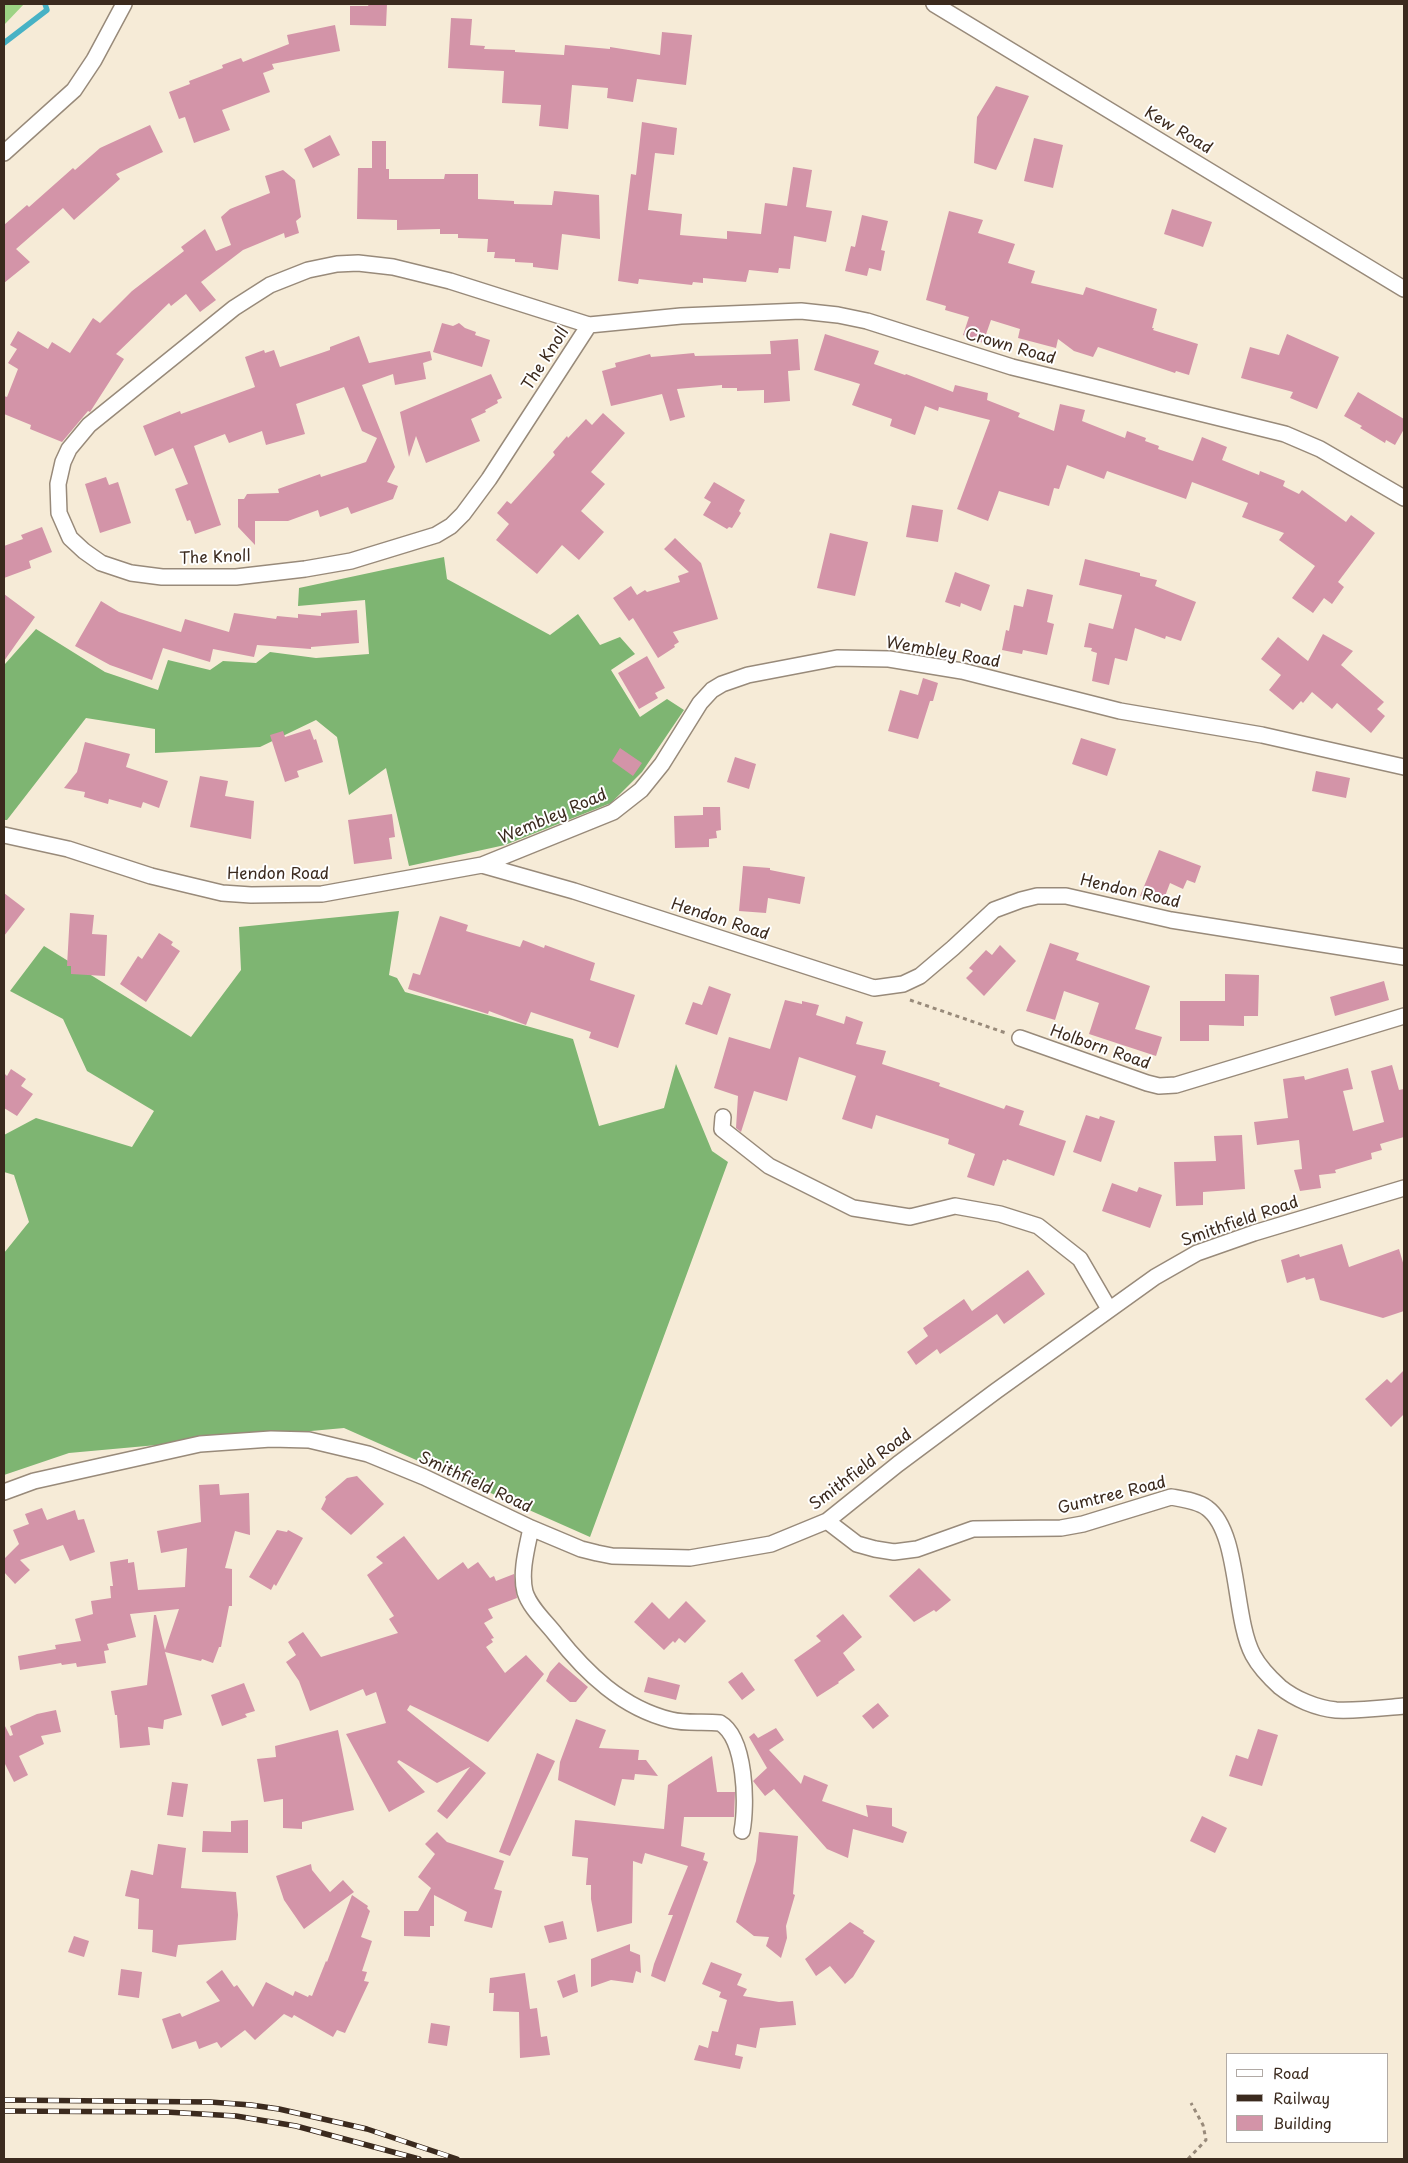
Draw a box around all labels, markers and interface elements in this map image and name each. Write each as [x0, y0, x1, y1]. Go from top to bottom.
street label: Kew Road [1141, 103, 1215, 159]
street label: The Knoll [518, 324, 574, 394]
street label: Crown Road [962, 325, 1058, 369]
street label: The Knoll [179, 547, 251, 569]
street label: Wembley Road [884, 634, 1002, 672]
street label: Wembley Road [496, 786, 610, 848]
street label: Hendon Road [227, 865, 329, 885]
street label: Hendon Road [1078, 871, 1182, 913]
street label: Hendon Road [668, 895, 772, 945]
street label: Holborn Road [1047, 1022, 1153, 1074]
street label: Smithfield Road [1179, 1193, 1301, 1251]
street label: Smithfield Road [806, 1425, 916, 1515]
street label: Smithfield Road [415, 1448, 535, 1518]
street label: Gumtree Road [1056, 1473, 1168, 1519]
legend [1226, 2053, 1388, 2143]
text: Road [1273, 2061, 1309, 2084]
text: Railway [1273, 2086, 1330, 2109]
text: Building [1273, 2111, 1332, 2134]

